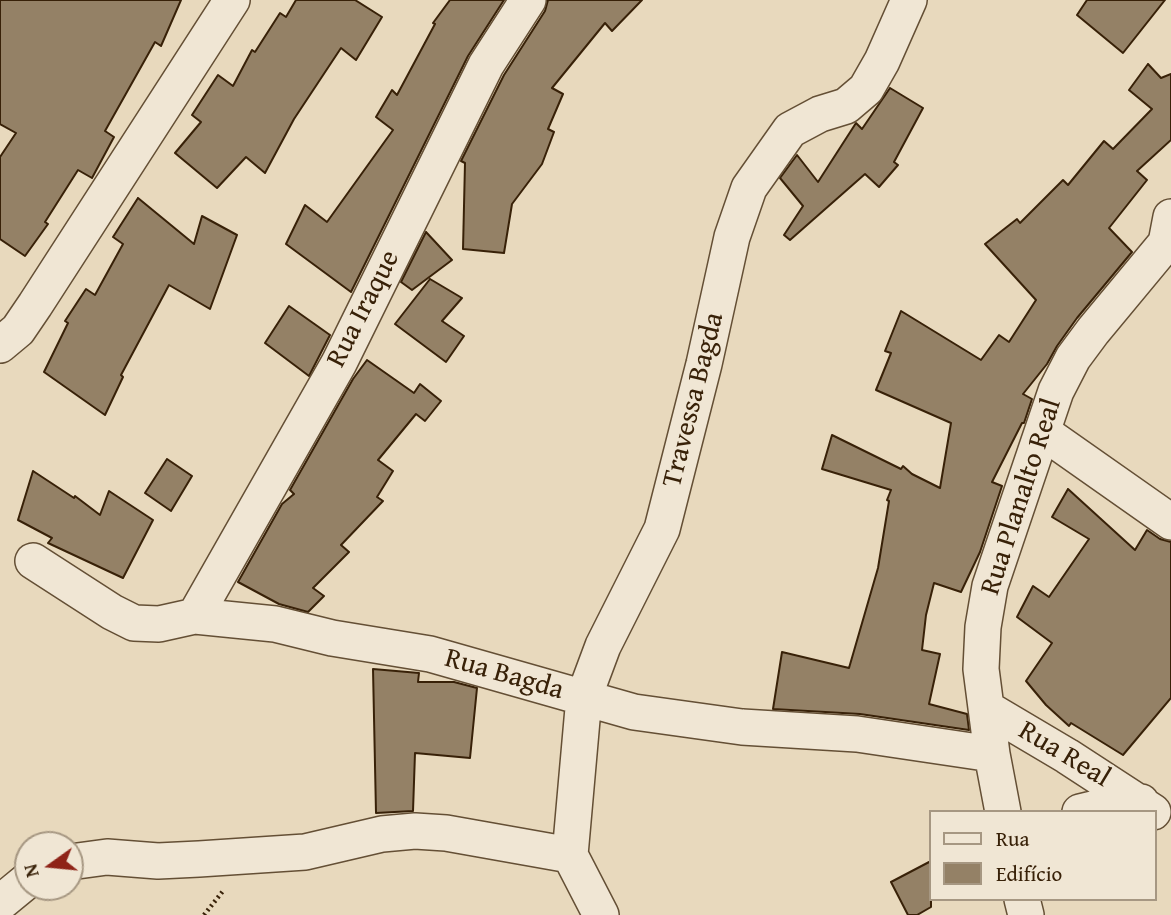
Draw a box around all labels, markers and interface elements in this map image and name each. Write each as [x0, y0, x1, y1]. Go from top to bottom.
street label: Rua Iraque [320, 245, 408, 373]
street label: Travessa Bagda [656, 309, 732, 491]
street label: Rua Planalto Real [974, 395, 1070, 599]
street label: Rua Bagda [441, 642, 567, 708]
street label: Rua Real [1012, 715, 1116, 795]
legend [930, 810, 1157, 901]
text: Rua [996, 823, 1029, 854]
north arrow [14, 831, 84, 901]
text: Edifício [996, 858, 1062, 889]
text: N [15, 861, 46, 881]

